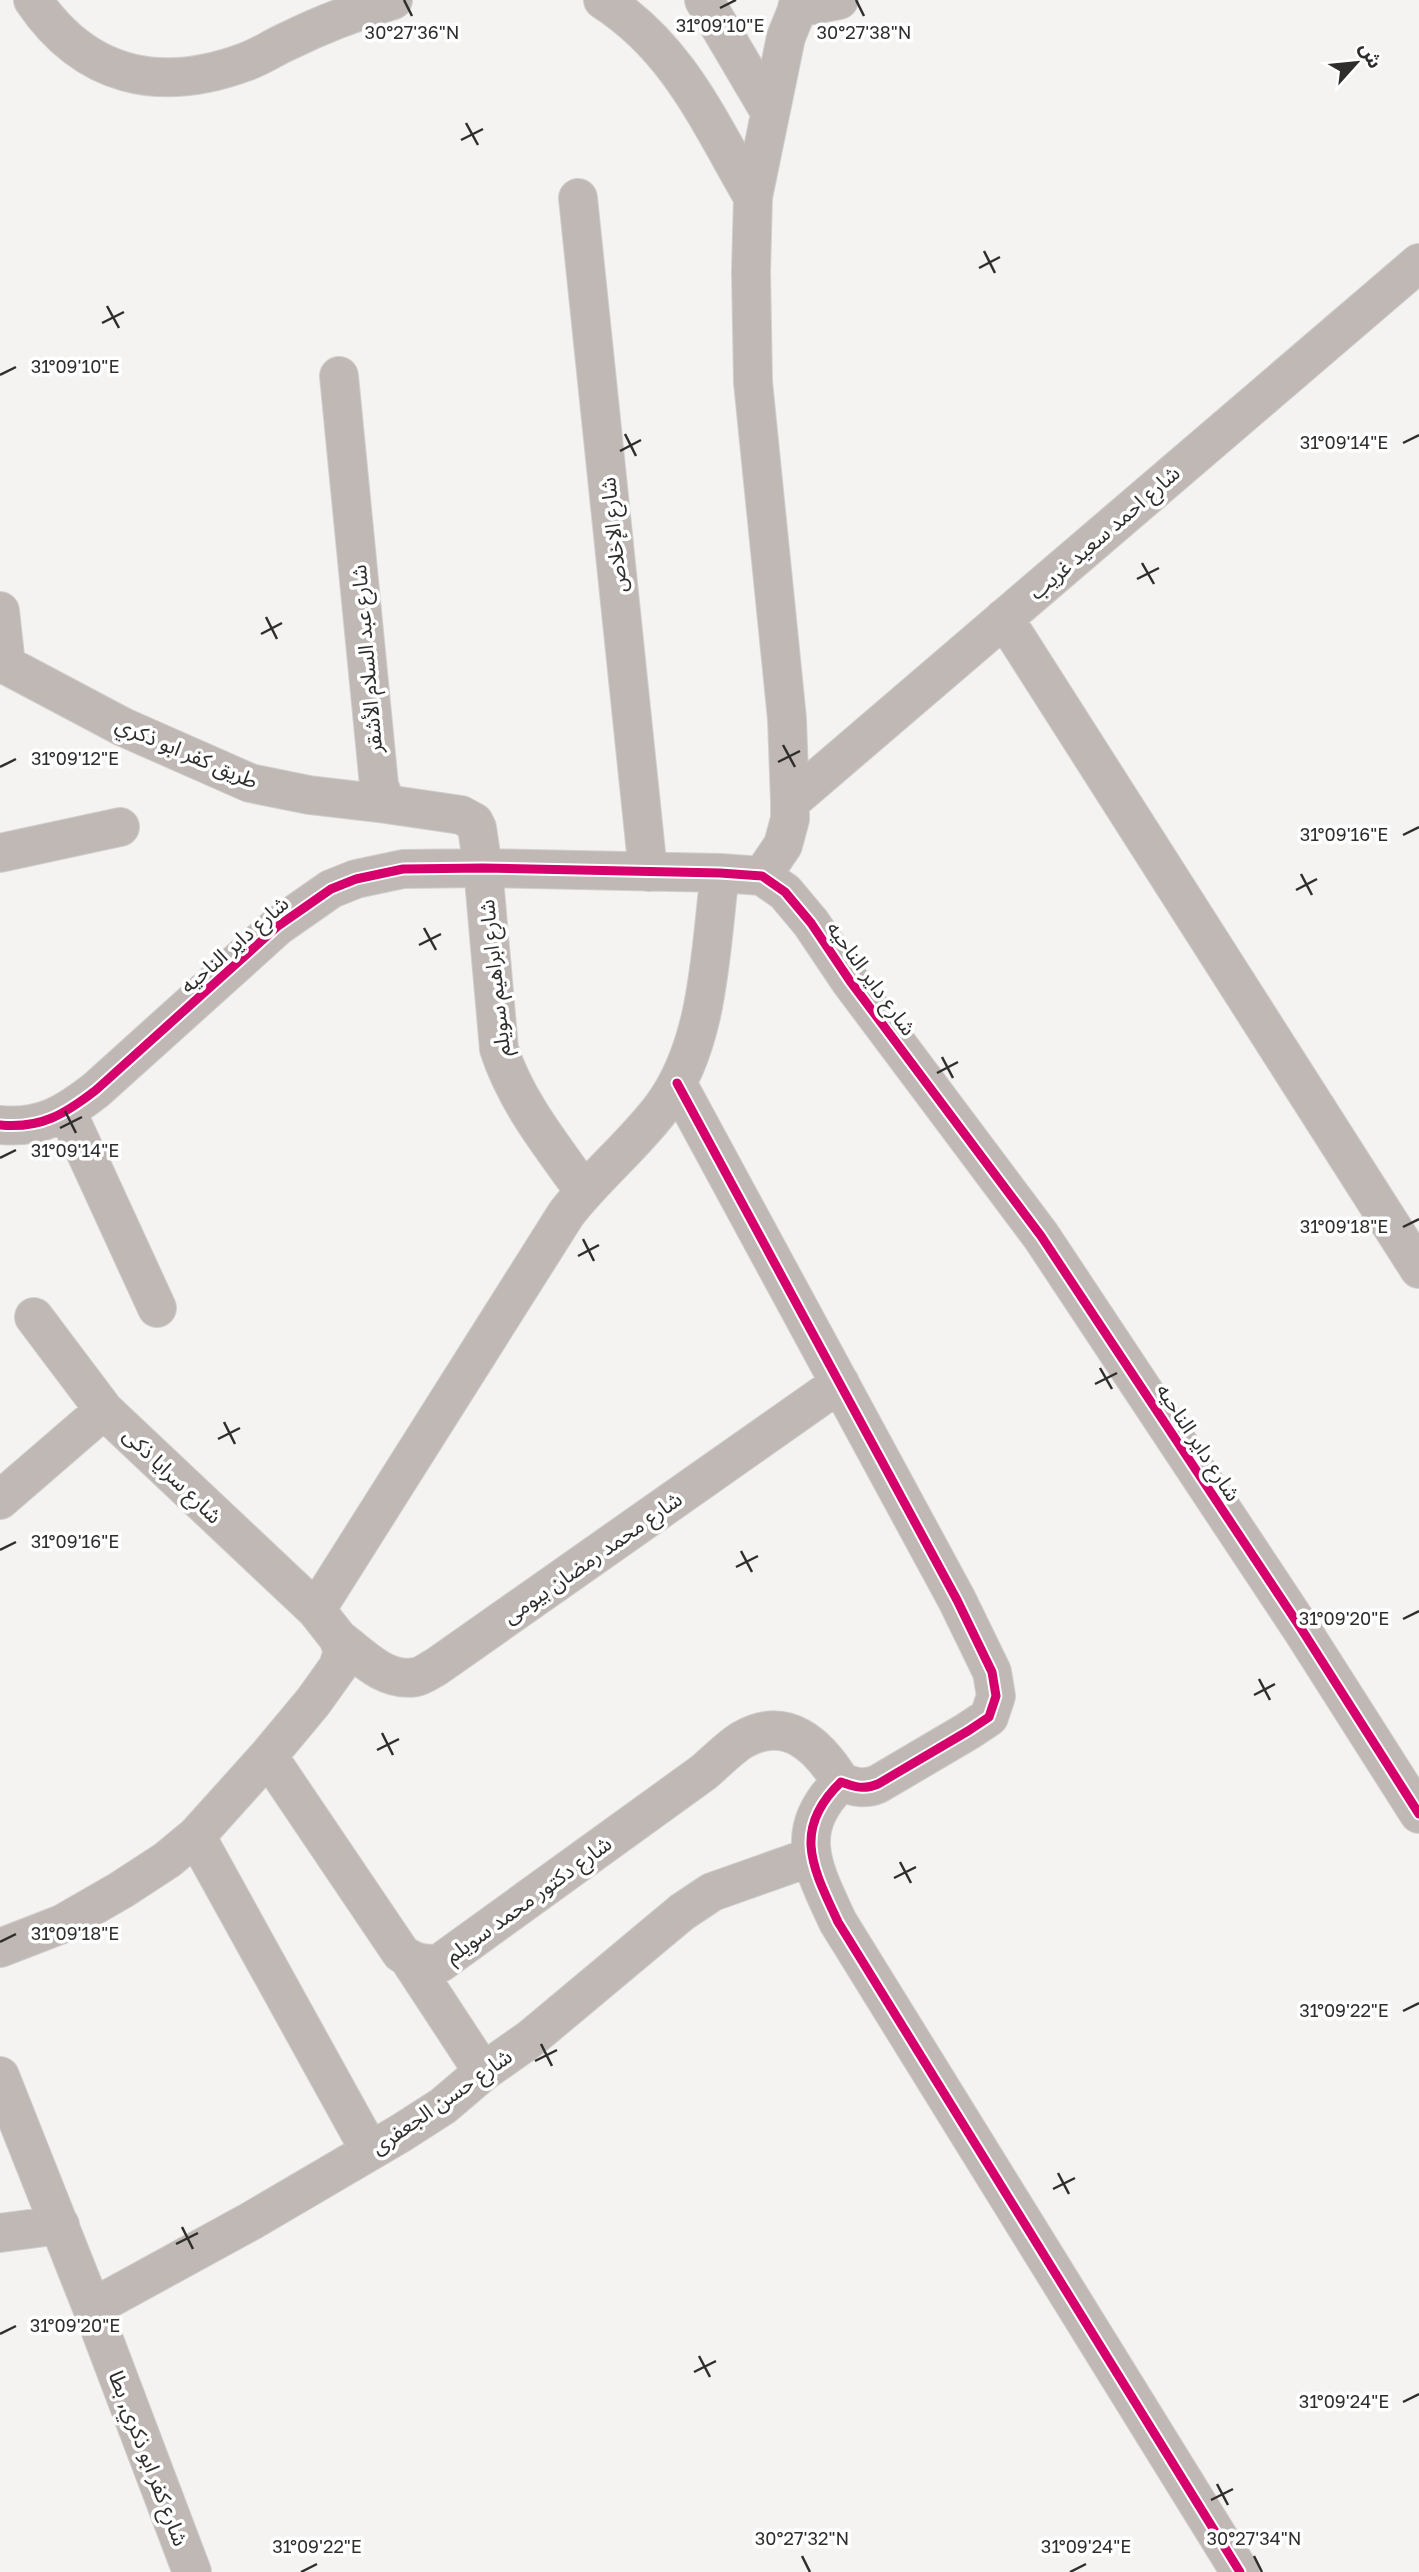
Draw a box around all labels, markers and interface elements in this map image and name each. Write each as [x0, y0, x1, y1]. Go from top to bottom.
text: 31°09'10"E [676, 14, 764, 36]
text: 30°27'36"N [365, 21, 459, 43]
text: 30°27'38"N [817, 21, 911, 43]
north arrow [1321, 28, 1391, 98]
text: ش [1355, 38, 1388, 72]
text: 31°09'10"E [31, 355, 119, 377]
text: 31°09'14"E [1300, 431, 1388, 453]
street label: شارع احمد سعيد غريب [1023, 459, 1187, 607]
street label: شارع الإخلاص [594, 476, 635, 594]
street label: شارع عبد السلام الأشقر [345, 563, 391, 755]
street label: طريق كفر ابو ذكري [111, 710, 262, 797]
text: 31°09'12"E [31, 747, 119, 769]
text: 31°09'16"E [1300, 823, 1388, 845]
street label: شارع داير الناحيه [174, 890, 296, 1000]
street label: شارع ابراهيم سويلم [473, 898, 518, 1058]
street label: شارع داير الناحيه [819, 916, 922, 1042]
text: 31°09'14"E [31, 1139, 119, 1161]
text: 31°09'18"E [1300, 1215, 1388, 1237]
street label: شارع داير الناحيه [1149, 1378, 1247, 1507]
street label: شارع سرايا ذكى [116, 1421, 228, 1531]
street label: شارع محمد رمضان بيومى [497, 1485, 688, 1631]
text: 31°09'16"E [31, 1530, 119, 1552]
text: 31°09'20"E [1299, 1607, 1389, 1629]
street label: شارع دكتور محمد سويلم [440, 1830, 618, 1971]
text: 31°09'18"E [31, 1922, 119, 1944]
text: 31°09'22"E [1299, 1999, 1389, 2021]
street label: شارع حسن الجعفرى [365, 2043, 518, 2162]
text: 31°09'20"E [30, 2314, 120, 2336]
street label: شارع كفر ابو ذكري, بطا [100, 2367, 194, 2551]
text: 31°09'24"E [1299, 2390, 1389, 2412]
text: 30°27'32"N [755, 2527, 849, 2549]
text: 30°27'34"N [1207, 2527, 1301, 2549]
text: 31°09'22"E [272, 2535, 362, 2557]
text: 31°09'24"E [1041, 2535, 1131, 2557]

